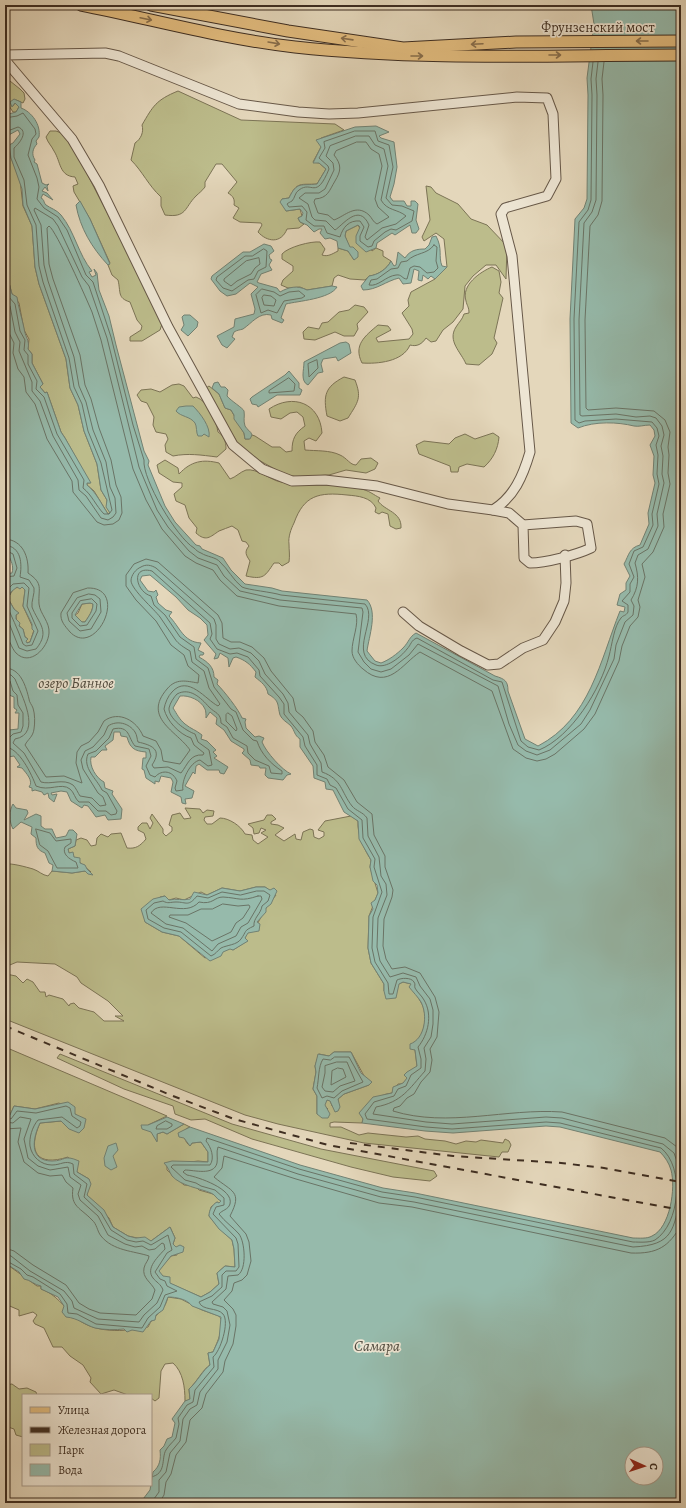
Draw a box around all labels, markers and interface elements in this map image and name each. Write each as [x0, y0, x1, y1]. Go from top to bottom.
one-way arrow [139, 15, 152, 23]
street label: Фрунзенский мост [541, 18, 655, 37]
one-way arrow [341, 35, 354, 43]
one-way arrow [636, 37, 649, 45]
one-way arrow [267, 40, 280, 48]
one-way arrow [471, 40, 484, 47]
one-way arrow [548, 51, 561, 59]
one-way arrow [410, 52, 423, 60]
water label: озеро Банное [38, 673, 114, 693]
water label: Самара [354, 1336, 400, 1356]
legend [22, 1394, 152, 1486]
text: Улица [58, 1402, 90, 1418]
text: Железная дорога [58, 1422, 147, 1438]
text: Парк [58, 1442, 84, 1458]
north arrow [624, 1446, 664, 1486]
text: Вода [58, 1462, 83, 1478]
text: С [646, 1463, 661, 1470]

